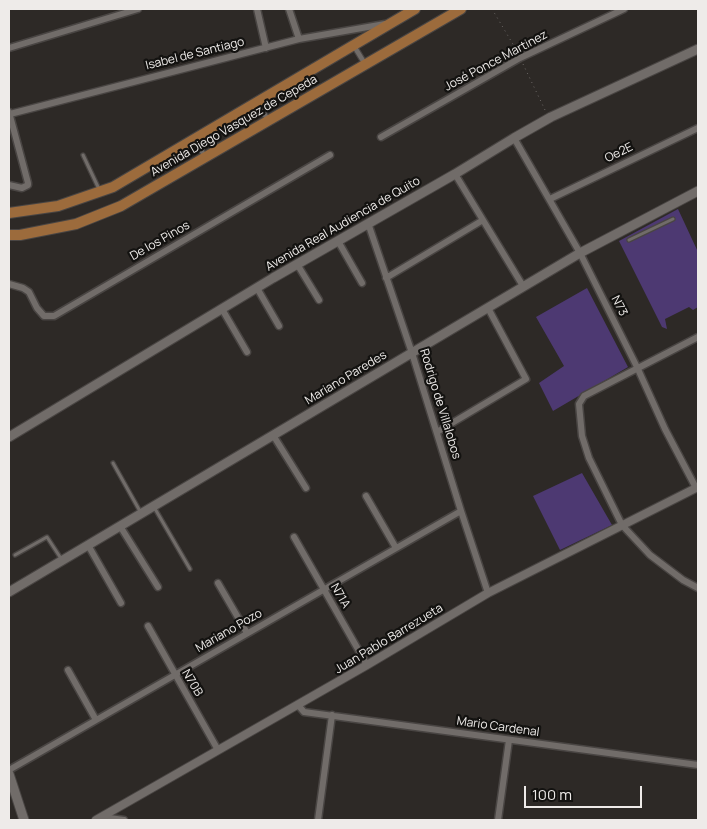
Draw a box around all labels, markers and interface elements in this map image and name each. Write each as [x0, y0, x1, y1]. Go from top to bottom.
street label: José Ponce Martinez [442, 28, 550, 94]
street label: Isabel de Santiago [144, 35, 246, 73]
street label: Avenida Diego Vasquez de Cepeda [148, 72, 320, 180]
street label: Oe2E [603, 140, 635, 166]
street label: Avenida Real Audiencia de Quito [263, 174, 423, 274]
street label: De los Pinos [128, 218, 192, 264]
street label: N73 [608, 293, 630, 319]
street label: Rodrigo de Villalobos [416, 347, 464, 461]
street label: Mariano Paredes [303, 348, 389, 408]
street label: N71A [327, 581, 353, 611]
street label: Juan Pablo Barrezueta [332, 601, 446, 677]
street label: Mariano Pozo [193, 606, 265, 656]
street label: N70B [179, 667, 205, 699]
street label: Mario Cardenal [456, 714, 540, 740]
scale bar [527, 776, 644, 808]
text: 100 m [532, 784, 572, 805]

